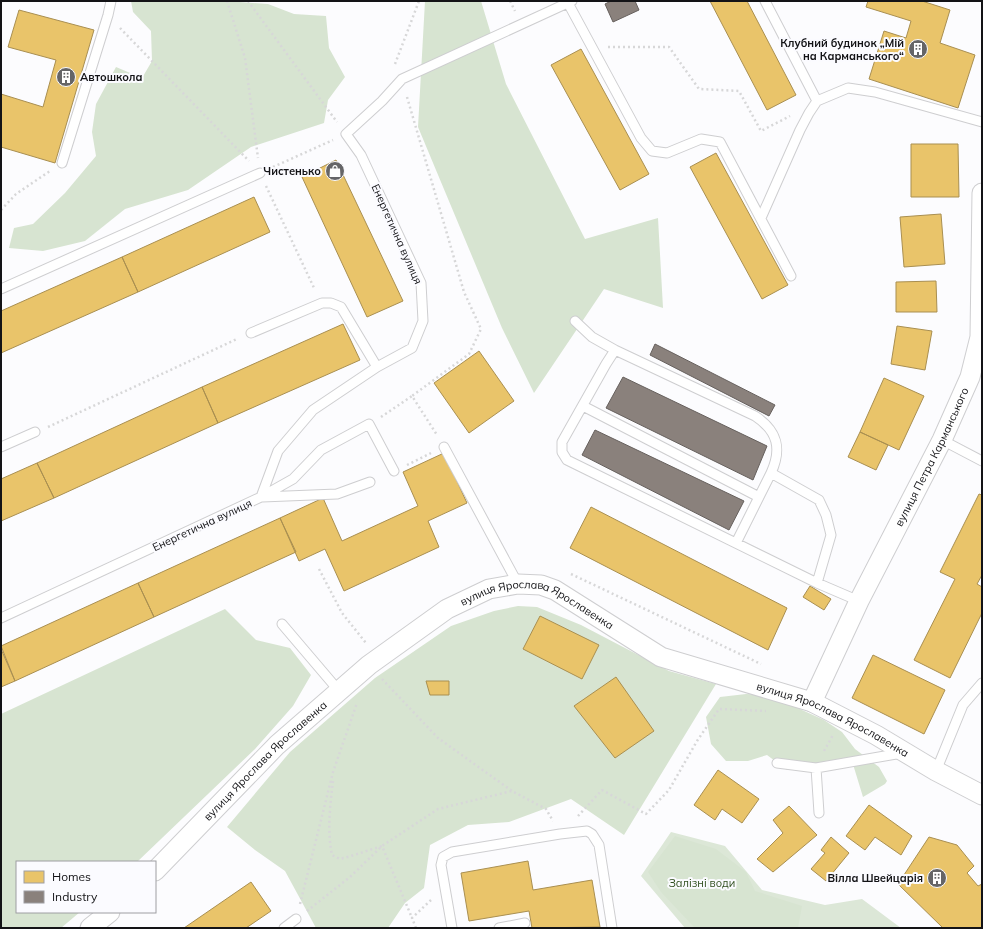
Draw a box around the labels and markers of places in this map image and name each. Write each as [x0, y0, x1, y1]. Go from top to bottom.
place label: Клубний будинок „Мій на Карманського“ [780, 36, 904, 63]
building icon: Клубний будинок „Мій на Карманського“ [907, 38, 929, 60]
building icon: Автошкола [55, 66, 77, 88]
place label: Автошкола [80, 70, 143, 84]
shop icon: Чистенько [324, 160, 346, 182]
place label: Чистенько [263, 164, 321, 178]
building icon: Вілла Швейцарія [926, 867, 948, 889]
place label: Вілла Швейцарія [827, 871, 923, 885]

